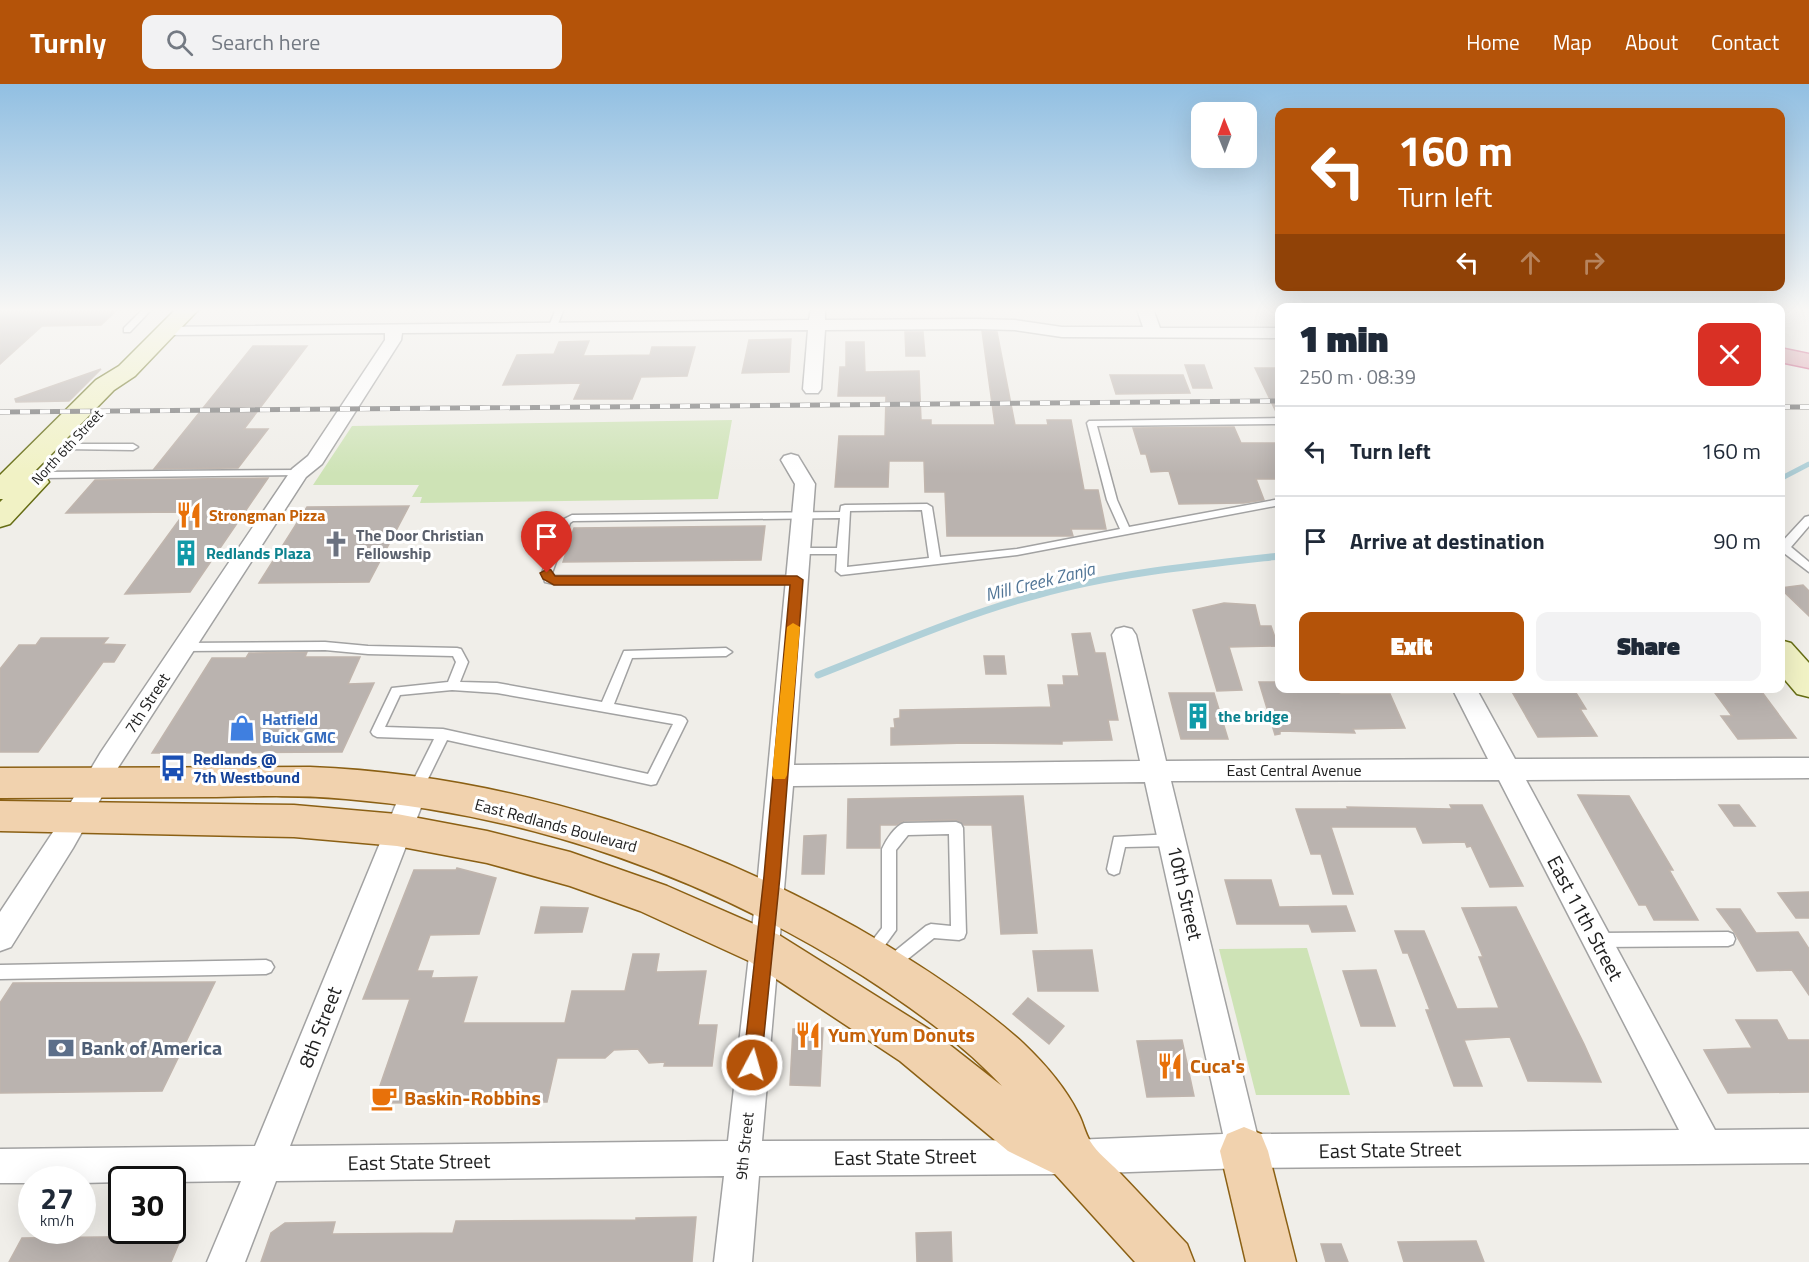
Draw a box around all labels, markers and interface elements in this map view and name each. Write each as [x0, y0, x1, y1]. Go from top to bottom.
search box [142, 15, 562, 69]
text: Turnly [30, 21, 106, 64]
text: Search here [211, 25, 320, 59]
icon: search [163, 26, 196, 59]
text: Home [1466, 26, 1520, 58]
text: Map [1553, 26, 1592, 58]
text: About [1625, 26, 1678, 58]
text: Contact [1711, 26, 1779, 58]
north arrow [1191, 102, 1257, 168]
map controls [1191, 102, 1257, 168]
text: 160 m [1398, 118, 1513, 182]
icon: left [1299, 132, 1377, 210]
text: Turn left [1398, 176, 1492, 217]
icon: left [1451, 246, 1484, 279]
icon: ahead [1514, 246, 1547, 279]
icon: right [1577, 246, 1610, 279]
text: 1 min [1299, 311, 1388, 366]
button: close [1698, 323, 1761, 386]
text: 250 m · 08:39 [1299, 361, 1416, 392]
street label: North 6th Street [26, 404, 107, 489]
text: Turn left [1350, 434, 1431, 468]
text: 160 m [1701, 434, 1761, 468]
icon: left [1299, 435, 1332, 468]
restaurant icon: Strongman Pizza [174, 500, 204, 530]
place label: Strongman Pizza [209, 503, 326, 527]
pin [521, 511, 572, 573]
icon: arrive [530, 520, 563, 553]
place label: The Door Christian Fellowship [356, 523, 484, 565]
text: Arrive at destination [1350, 524, 1545, 558]
text: 90 m [1713, 524, 1761, 558]
icon: arrive [1299, 525, 1332, 558]
church icon: The Door Christian Fellowship [321, 529, 351, 559]
building icon: Redlands Plaza [171, 538, 201, 568]
place label: Redlands Plaza [206, 541, 311, 565]
water label: Mill Creek Zanja [982, 555, 1098, 608]
button: Exit [1299, 612, 1524, 681]
button: Share [1536, 612, 1761, 681]
street label: 7th Street [118, 668, 176, 738]
building icon: the bridge [1183, 701, 1213, 731]
place label: the bridge [1218, 704, 1289, 728]
place label: Hatfield Buick GMC [262, 707, 336, 749]
shop icon: Hatfield Buick GMC [227, 713, 257, 743]
place label: Redlands @ 7th Westbound [193, 747, 300, 789]
bus stop icon: Redlands @ 7th Westbound [158, 753, 188, 783]
street label: East Central Avenue [1226, 758, 1362, 782]
street label: East Redlands Boulevard [472, 792, 640, 858]
street label: 10th Street [1160, 843, 1211, 943]
street label: East 11th Street [1539, 850, 1632, 986]
street label: 8th Street [290, 982, 349, 1072]
place label: Yum Yum Donuts [828, 1019, 975, 1050]
restaurant icon: Yum Yum Donuts [793, 1020, 823, 1050]
place label: Bank of America [81, 1032, 222, 1063]
bank icon: Bank of America [46, 1033, 76, 1063]
position arrow [720, 1033, 784, 1097]
place label: Cuca's [1190, 1050, 1245, 1081]
restaurant icon: Cuca's [1155, 1051, 1185, 1081]
place label: Baskin-Robbins [404, 1082, 541, 1113]
cafe icon: Baskin-Robbins [369, 1083, 399, 1113]
street label: 9th Street [729, 1111, 760, 1181]
street label: East State Street [1318, 1133, 1462, 1166]
street label: East State Street [833, 1140, 977, 1173]
street label: East State Street [347, 1145, 491, 1178]
speed limit sign: 30 [108, 1166, 186, 1244]
text: 27 [40, 1175, 74, 1221]
text: km/h [40, 1209, 74, 1232]

